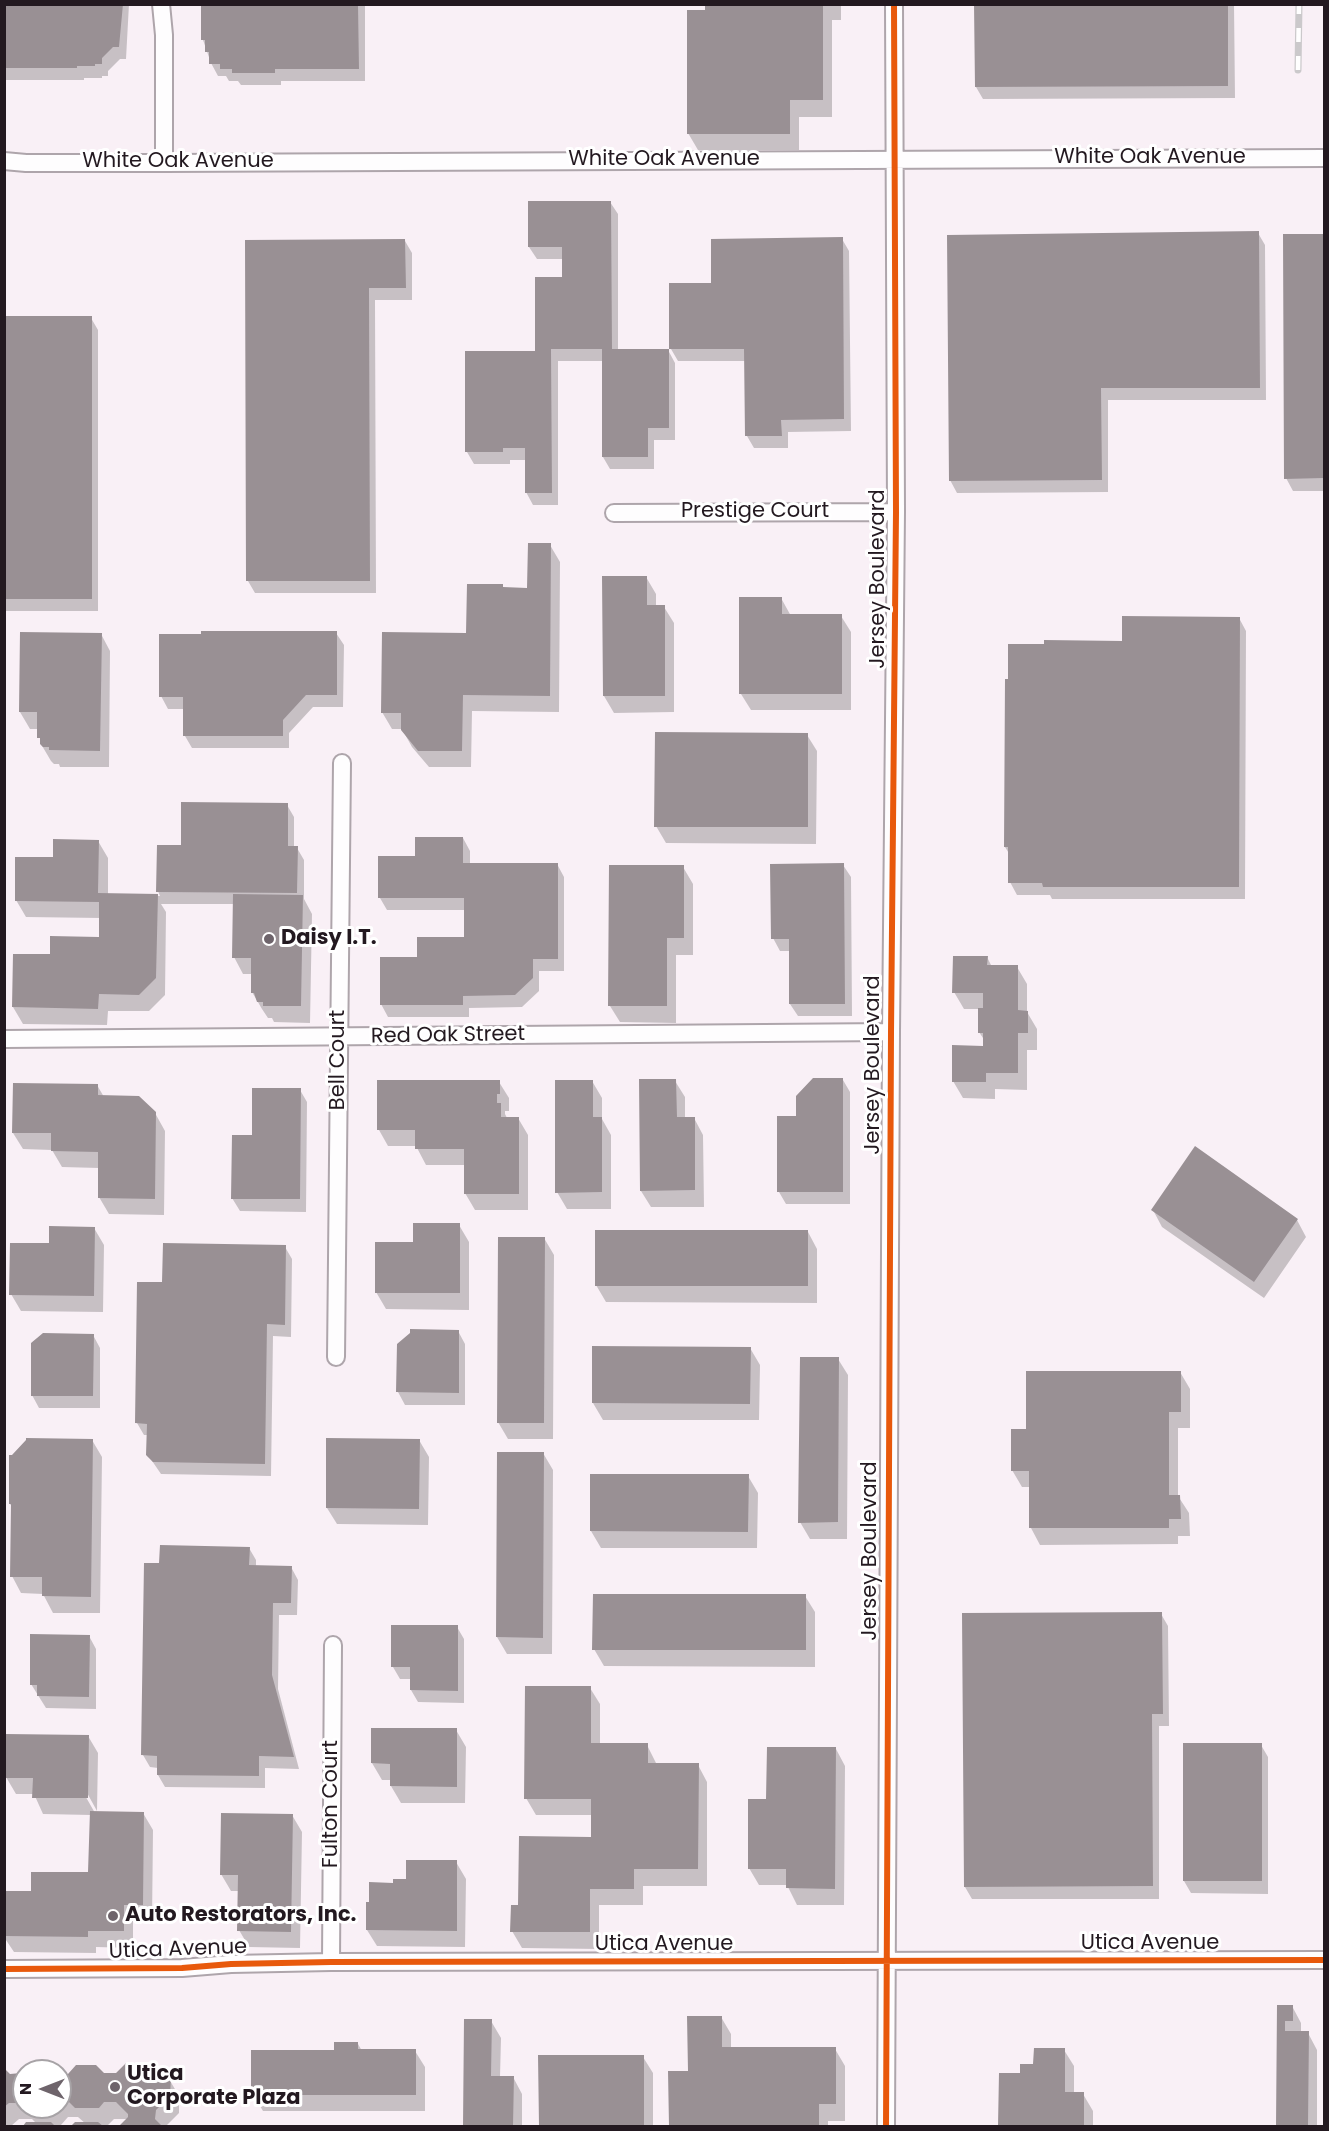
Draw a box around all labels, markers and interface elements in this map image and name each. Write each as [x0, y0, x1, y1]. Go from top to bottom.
street label: White Oak Avenue [1054, 145, 1246, 171]
street label: White Oak Avenue [568, 147, 760, 173]
street label: White Oak Avenue [82, 149, 274, 175]
street label: Jersey Boulevard [866, 489, 892, 669]
street label: Prestige Court [681, 499, 829, 525]
place label: Daisy I.T. [281, 926, 377, 952]
marker: Daisy I.T. [262, 932, 276, 946]
street label: Jersey Boulevard [861, 975, 887, 1155]
street label: Bell Court [326, 1010, 352, 1110]
street label: Red Oak Street [371, 1022, 525, 1050]
street label: Jersey Boulevard [858, 1461, 884, 1641]
street label: Fulton Court [319, 1740, 345, 1868]
place label: Auto Restorators, Inc. [125, 1903, 357, 1929]
marker: Auto Restorators, Inc. [106, 1909, 120, 1923]
street label: Utica Avenue [1081, 1931, 1219, 1957]
street label: Utica Avenue [595, 1932, 733, 1958]
street label: Utica Avenue [108, 1935, 248, 1965]
north arrow [12, 2059, 72, 2119]
place label: Utica Corporate Plaza [127, 2062, 300, 2112]
marker: Utica Corporate Plaza [108, 2080, 122, 2094]
text: N [14, 2083, 37, 2095]

